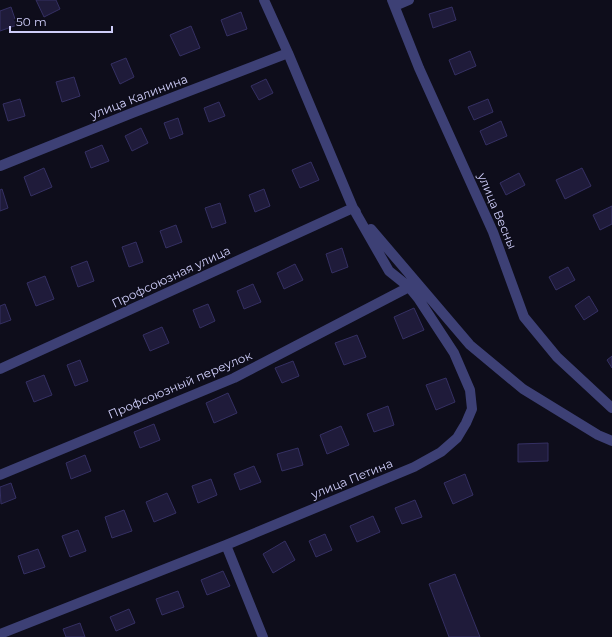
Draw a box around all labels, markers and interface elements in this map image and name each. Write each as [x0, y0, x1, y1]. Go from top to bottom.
scale bar [10, 8, 112, 34]
text: 50 m [16, 14, 47, 29]
street label: улица Калинина [87, 71, 190, 122]
street label: улица Весны [474, 170, 520, 251]
street label: Профсоюзная улица [109, 242, 233, 311]
street label: Профсоюзный переулок [106, 347, 254, 422]
street label: улица Петина [308, 455, 395, 502]

